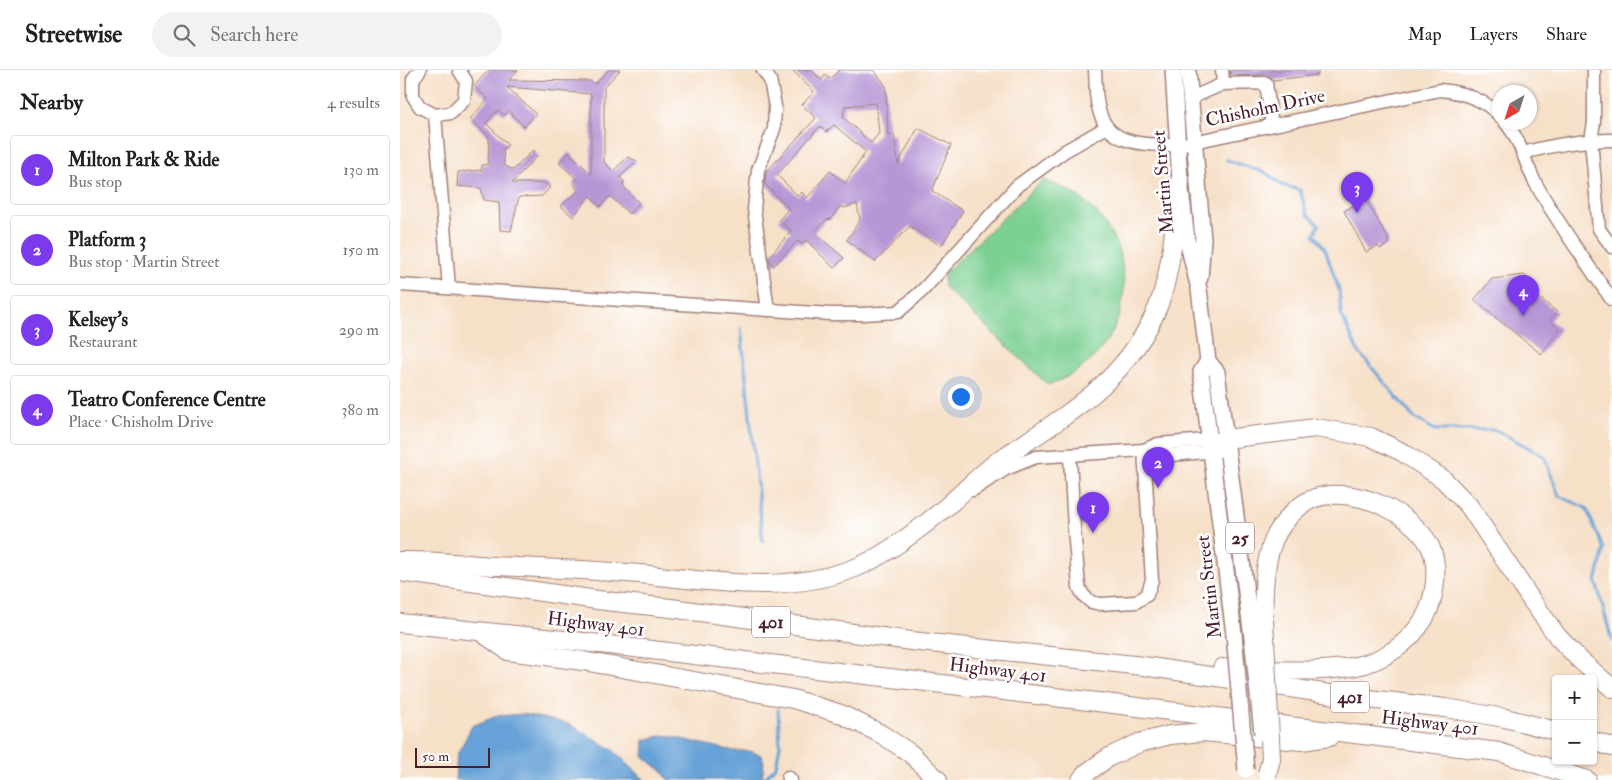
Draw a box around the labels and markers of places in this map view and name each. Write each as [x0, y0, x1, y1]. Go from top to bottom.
pin: 3 [1341, 172, 1373, 213]
pin: 4 [1507, 275, 1539, 316]
pin: 2 [1142, 447, 1174, 488]
pin: 1 [1077, 492, 1109, 533]

